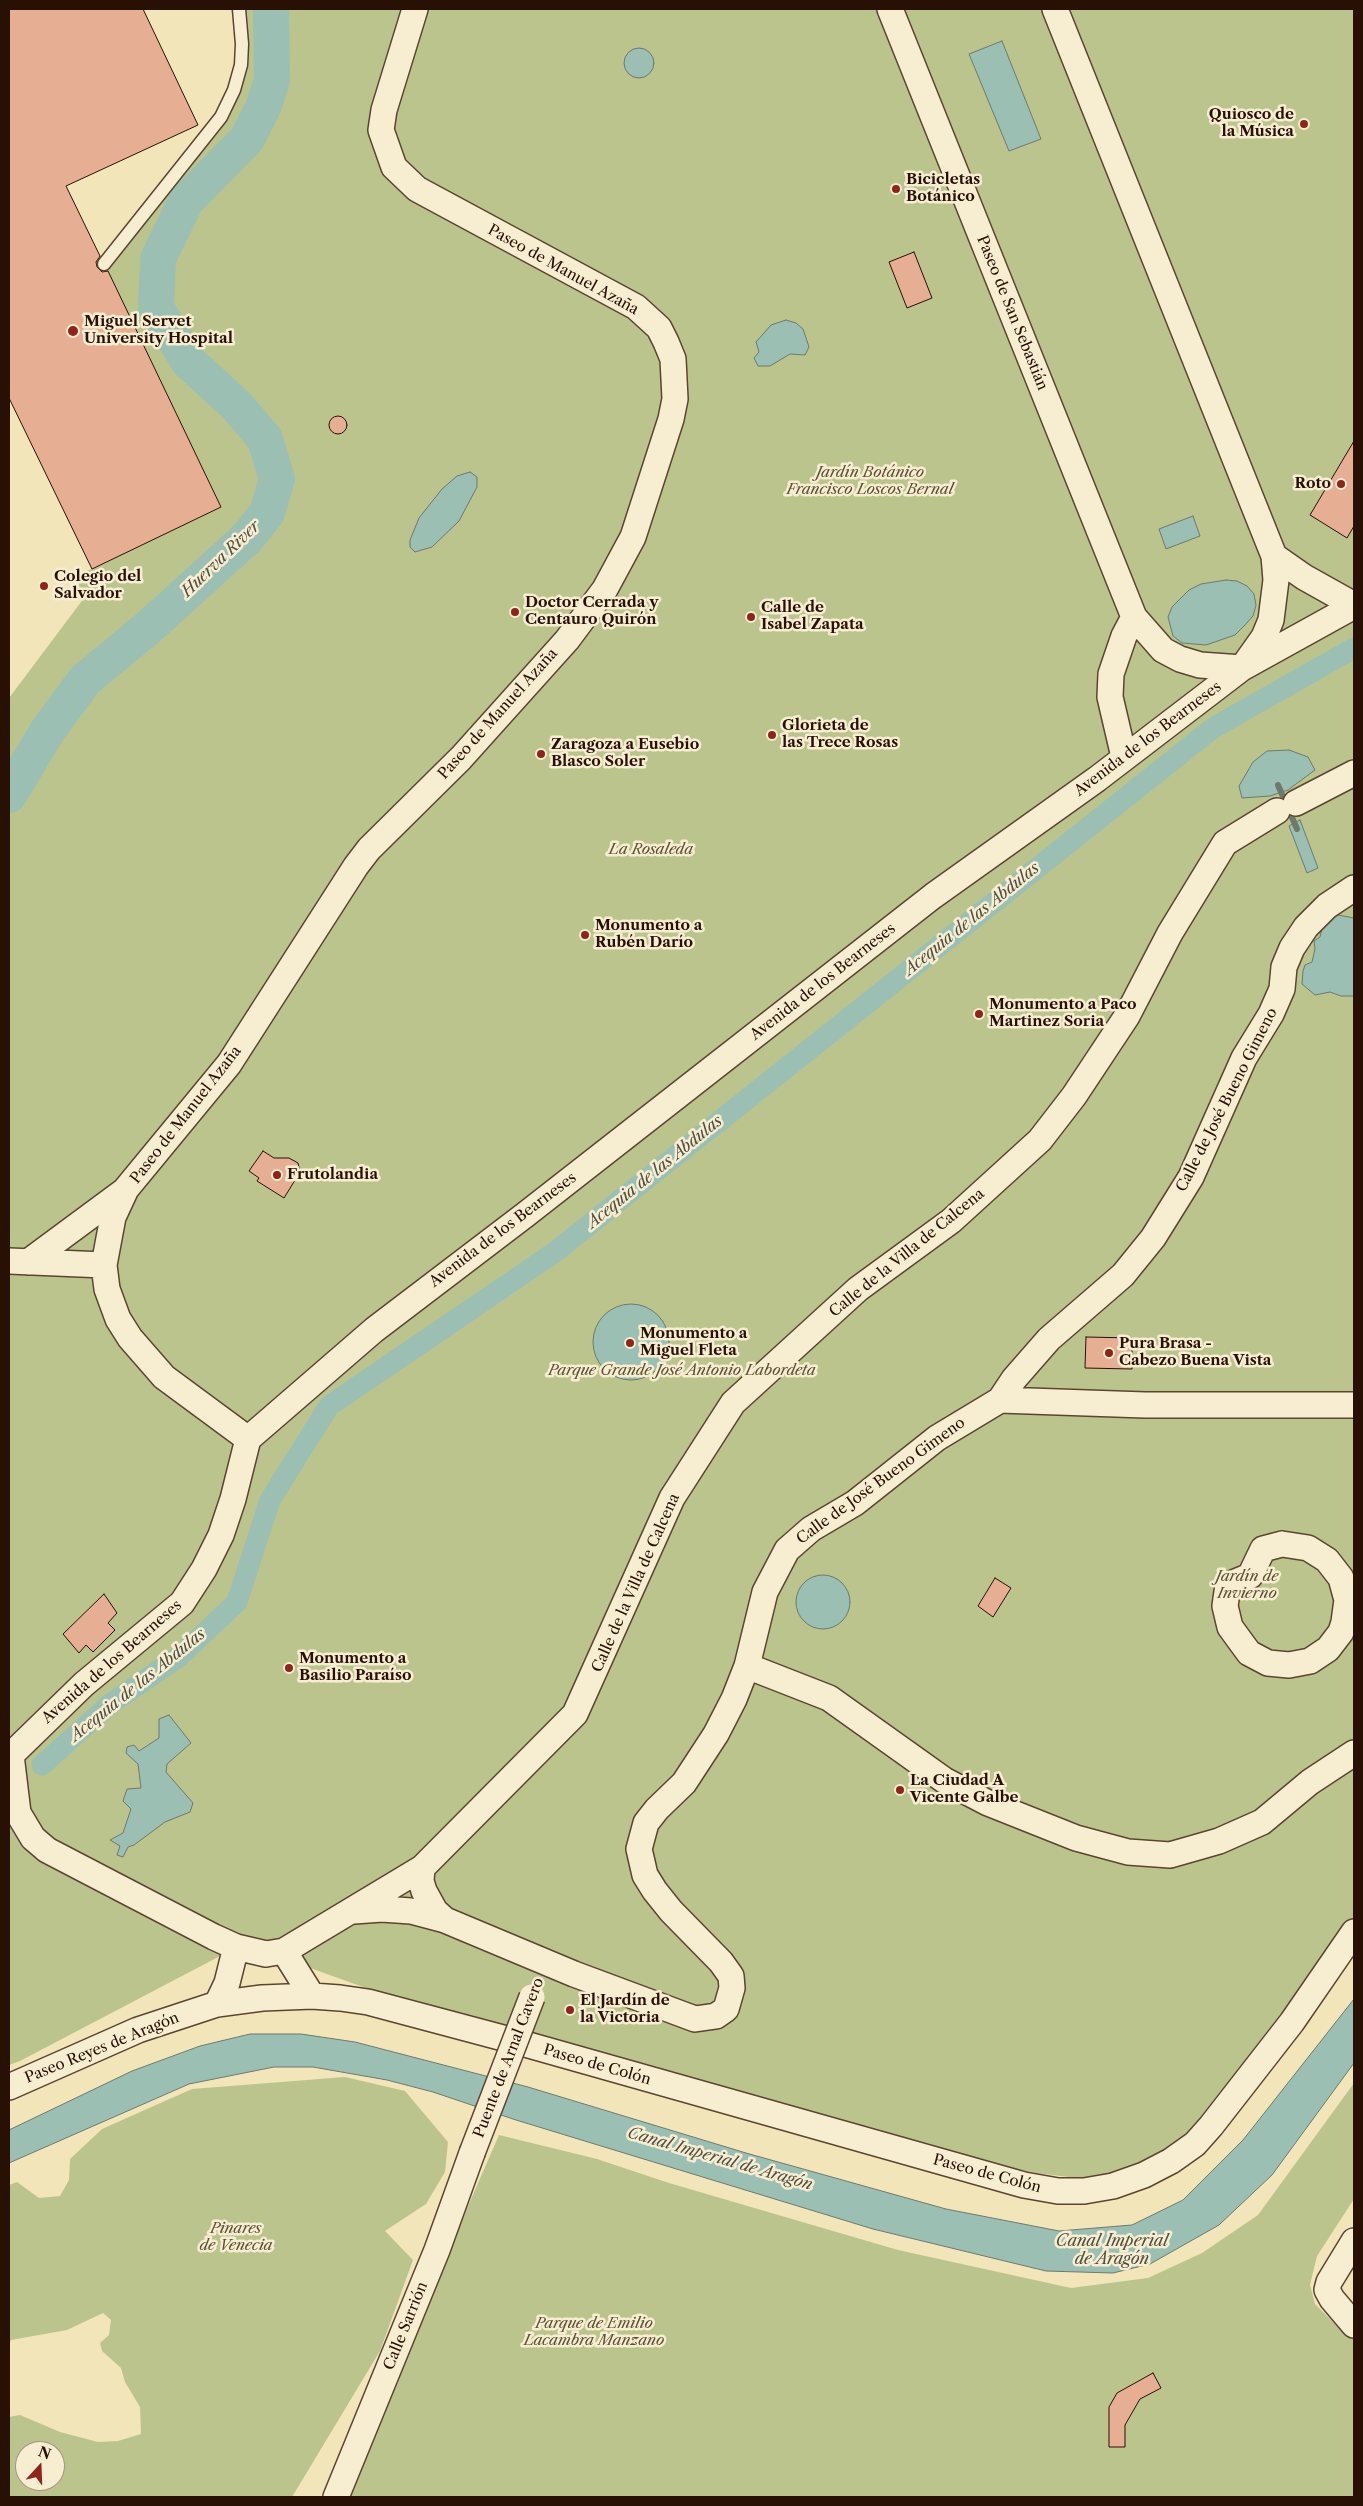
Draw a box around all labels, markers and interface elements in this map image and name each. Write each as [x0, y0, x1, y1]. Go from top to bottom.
place label: Quiosco de la Música [1209, 106, 1294, 141]
marker: Quiosco de la Música [1298, 118, 1310, 130]
place label: Bicicletas Botánico [906, 171, 980, 206]
marker: Bicicletas Botánico [890, 183, 902, 195]
street label: Paseo de Manuel Azaña [484, 221, 642, 319]
street label: Paseo de San Sebastián [973, 233, 1051, 393]
place label: Miguel Servet University Hospital [84, 313, 233, 348]
marker: Miguel Servet University Hospital [66, 324, 80, 338]
park label: Jardín Botánico Francisco Loscos Bernal [786, 464, 954, 499]
place label: Roto [1294, 475, 1331, 493]
marker: Roto [1335, 478, 1347, 490]
water label: Huerva River [178, 517, 264, 601]
place label: Colegio del Salvador [54, 568, 141, 603]
marker: Colegio del Salvador [38, 580, 50, 592]
place label: Doctor Cerrada y Centauro Quirón [525, 594, 658, 629]
place label: Calle de Isabel Zapata [761, 599, 864, 634]
marker: Doctor Cerrada y Centauro Quirón [509, 606, 521, 618]
marker: Calle de Isabel Zapata [745, 611, 757, 623]
street label: Paseo de Manuel Azaña [435, 645, 561, 783]
street label: Avenida de los Bearneses [1071, 678, 1225, 800]
place label: Glorieta de las Trece Rosas [782, 717, 898, 752]
marker: Glorieta de las Trece Rosas [766, 729, 778, 741]
place label: Zaragoza a Eusebio Blasco Soler [551, 736, 699, 771]
marker: Zaragoza a Eusebio Blasco Soler [535, 748, 547, 760]
park label: La Rosaleda [609, 841, 693, 859]
water label: Acequia de las Abdulas [900, 858, 1044, 980]
place label: Monumento a Rubén Darío [595, 917, 702, 952]
street label: Avenida de los Bearneses [747, 920, 899, 1044]
marker: Monumento a Rubén Darío [579, 929, 591, 941]
place label: Monumento a Paco Martinez Soria [989, 996, 1137, 1031]
street label: Calle de José Bueno Gimeno [1173, 1005, 1281, 1195]
marker: Monumento a Paco Martinez Soria [973, 1008, 985, 1020]
street label: Paseo de Manuel Azaña [127, 1043, 245, 1187]
water label: Acequia de las Abdulas [583, 1111, 727, 1233]
place label: Frutolandia [287, 1166, 378, 1184]
marker: Frutolandia [271, 1169, 283, 1181]
street label: Avenida de los Bearneses [426, 1169, 580, 1291]
street label: Calle de la Villa de Calcena [826, 1185, 988, 1321]
place label: Monumento a Miguel Fleta [640, 1325, 747, 1360]
place label: Pura Brasa - Cabezo Buena Vista [1119, 1335, 1271, 1370]
marker: Monumento a Miguel Fleta [624, 1337, 636, 1349]
marker: Pura Brasa - Cabezo Buena Vista [1103, 1347, 1115, 1359]
park label: Parque Grande José Antonio Labordeta [548, 1362, 816, 1380]
street label: Calle de José Bueno Gimeno [793, 1414, 969, 1548]
street label: Calle de la Villa de Calcena [588, 1491, 684, 1675]
park label: Jardín de Invierno [1216, 1568, 1278, 1603]
street label: Avenida de los Bearneses [38, 1596, 186, 1728]
water label: Acequia de las Abdulas [66, 1624, 210, 1746]
place label: Monumento a Basilio Paraíso [299, 1650, 411, 1685]
marker: Monumento a Basilio Paraíso [283, 1662, 295, 1674]
place label: La Ciudad A Vicente Galbe [910, 1772, 1018, 1807]
marker: La Ciudad A Vicente Galbe [894, 1784, 906, 1796]
street label: Puente de Arnal Cavero [470, 1975, 548, 2141]
place label: El Jardín de la Victoria [580, 1992, 670, 2027]
marker: El Jardín de la Victoria [564, 2004, 576, 2016]
street label: Paseo Reyes de Aragón [22, 2009, 182, 2087]
street label: Paseo de Colón [541, 2041, 653, 2089]
water label: Canal Imperial de Aragón [625, 2123, 815, 2195]
street label: Paseo de Colón [931, 2151, 1043, 2197]
park label: Pinares de Venecia [199, 2220, 273, 2255]
water label: Canal Imperial de Aragón [1056, 2231, 1168, 2269]
street label: Calle Sarrión [380, 2279, 432, 2373]
park label: Parque de Emilio Lacambra Manzano [524, 2315, 664, 2350]
north arrow [15, 2441, 65, 2491]
text: N [36, 2442, 54, 2463]

